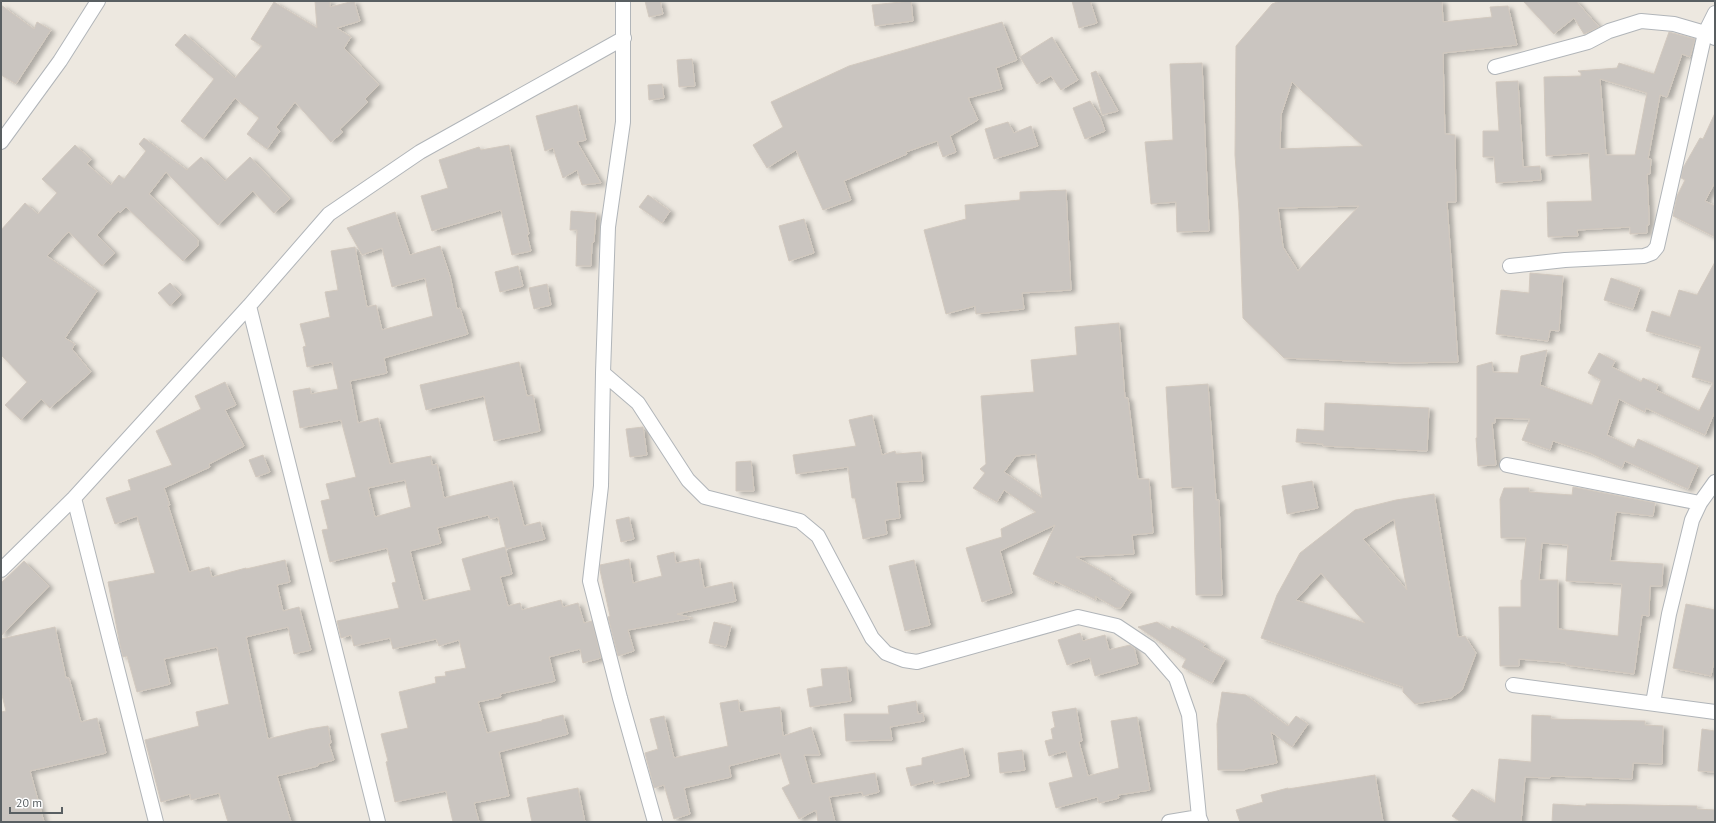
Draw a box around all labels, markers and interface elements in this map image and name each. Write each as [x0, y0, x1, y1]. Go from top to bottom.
scale bar [10, 789, 62, 815]
text: 20 m [16, 795, 42, 810]

